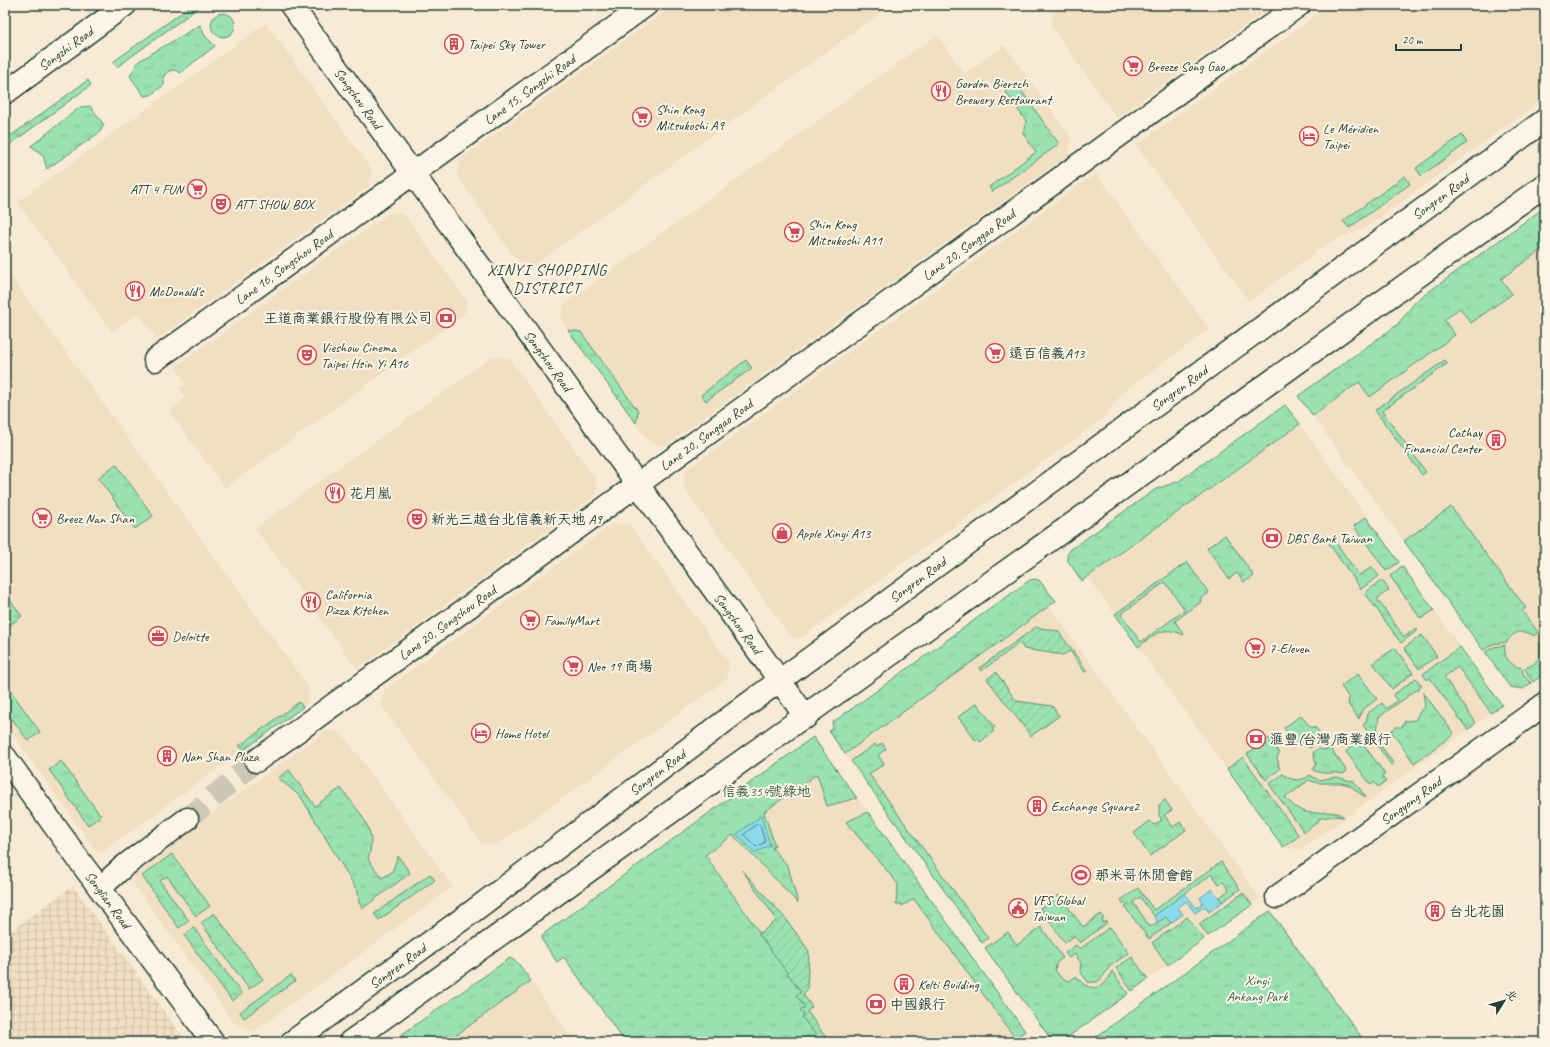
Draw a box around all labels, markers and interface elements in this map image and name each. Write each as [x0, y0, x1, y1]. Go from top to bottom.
street label: Songzhi Road [35, 22, 99, 75]
scale bar [1396, 26, 1461, 52]
text: 20 m [1402, 32, 1424, 48]
building icon: Taipei Sky Tower [443, 33, 465, 55]
place label: Taipei Sky Tower [468, 36, 546, 53]
street label: Lane 15, Songzhi Road [481, 49, 581, 129]
supermarket icon: Breeze Song Gao [1122, 55, 1144, 77]
place label: Breeze Song Gao [1147, 58, 1226, 75]
street label: Songshou Road [330, 65, 387, 134]
place label: Gordon Biersch Brewery Restaurant [955, 75, 1054, 108]
restaurant icon: Gordon Biersch Brewery Restaurant [930, 80, 952, 102]
place label: Shin Kong Mitsukoshi A9 [656, 101, 726, 134]
supermarket icon: Shin Kong Mitsukoshi A9 [631, 106, 653, 128]
place label: Le Méridien Taipei [1323, 120, 1379, 153]
hotel icon: Le Méridien Taipei [1298, 125, 1320, 147]
street label: Songren Road [1409, 169, 1474, 223]
supermarket icon: ATT 4 FUN [186, 178, 208, 200]
place label: ATT 4 FUN [130, 181, 185, 198]
theatre icon: ATT SHOW BOX [210, 193, 232, 215]
place label: ATT SHOW BOX [235, 196, 316, 213]
street label: Lane 20, Songgao Road [919, 204, 1021, 284]
place label: Shin Kong Mitsukoshi A11 [808, 216, 883, 249]
supermarket icon: Shin Kong Mitsukoshi A11 [783, 221, 805, 243]
street label: Lane 16, Songshou Road [232, 225, 338, 308]
district label: XINYI SHOPPING DISTRICT [487, 260, 608, 298]
restaurant icon: McDonald's [124, 280, 146, 302]
place label: McDonald's [149, 283, 205, 300]
bank icon: 王道商業銀行股份有限公司 [435, 307, 457, 329]
place label: 王道商業銀行股份有限公司 [264, 310, 432, 327]
street label: Songshou Road [520, 327, 577, 397]
place label: Vieshow Cinema Taipei Hsin Yi A16 [321, 339, 409, 372]
supermarket icon: 遠百信義A13 [984, 342, 1006, 364]
theatre icon: Vieshow Cinema Taipei Hsin Yi A16 [296, 344, 318, 366]
place label: 遠百信義A13 [1009, 345, 1086, 362]
street label: Songren Road [1148, 361, 1213, 415]
street label: Lane 20, Songgao Road [657, 394, 758, 474]
place label: Cathay Financial Center [1403, 424, 1484, 457]
building icon: Cathay Financial Center [1485, 429, 1507, 451]
restaurant icon: 花月嵐 [324, 482, 346, 504]
place label: 花月嵐 [349, 485, 391, 502]
supermarket icon: Breez Nan Shan [31, 507, 53, 529]
theatre icon: 新光三越台北信義新天地 A9 [406, 508, 428, 530]
place label: Breez Nan Shan [56, 510, 135, 527]
place label: 新光三越台北信義新天地 A9 [431, 511, 603, 528]
shop icon: Apple Xinyi A13 [771, 522, 793, 544]
place label: Apple Xinyi A13 [796, 525, 872, 542]
bank icon: DBS Bank Taiwan [1261, 527, 1283, 549]
place label: DBS Bank Taiwan [1286, 530, 1373, 547]
street label: Songren Road [886, 552, 952, 606]
street label: Lane 20, Songshou Road [395, 580, 501, 664]
place label: California Pizza Kitchen [325, 586, 389, 619]
street label: Songshou Road [710, 590, 767, 659]
restaurant icon: California Pizza Kitchen [300, 591, 322, 613]
supermarket icon: FamilyMart [519, 609, 541, 631]
place label: FamilyMart [544, 612, 601, 629]
office icon: Deloitte [147, 625, 169, 647]
place label: Deloitte [172, 628, 210, 645]
supermarket icon: 7-Eleven [1244, 637, 1266, 659]
place label: 7-Eleven [1269, 640, 1310, 657]
supermarket icon: Neo 19 商場 [562, 655, 584, 677]
place label: Neo 19 商場 [587, 658, 652, 675]
hotel icon: Home Hotel [470, 722, 492, 744]
place label: Home Hotel [495, 725, 551, 742]
bank icon: 滙豐(台灣)商業銀行 [1245, 728, 1267, 750]
place label: 滙豐(台灣)商業銀行 [1270, 731, 1391, 748]
street label: Songren Road [626, 744, 691, 799]
building icon: Nan Shan Plaza [156, 745, 178, 767]
place label: Nan Shan Plaza [181, 748, 260, 765]
street label: Songyong Road [1377, 772, 1447, 829]
park label: 信義354號綠地 [722, 783, 810, 800]
building icon: Exchange Square2 [1026, 795, 1048, 817]
place label: Exchange Square2 [1051, 798, 1141, 815]
sports icon: 那米哥休閒會館 [1070, 864, 1092, 886]
place label: 那米哥休閒會館 [1095, 867, 1193, 884]
street label: Songlian Road [81, 868, 136, 934]
place label: VFS Global Taiwan [1032, 892, 1086, 925]
public building icon: VFS Global Taiwan [1007, 897, 1029, 919]
building icon: 台北花園 [1424, 900, 1446, 922]
place label: 台北花園 [1449, 903, 1505, 920]
street label: Songren Road [366, 939, 432, 993]
park label: Xinyi Ankang Park [1227, 972, 1288, 1005]
building icon: Kelti Building [893, 973, 915, 995]
place label: Kelti Building [918, 976, 980, 993]
north arrow [1484, 981, 1524, 1021]
text: 北 [1503, 986, 1521, 1004]
bank icon: 中國銀行 [865, 993, 887, 1015]
place label: 中國銀行 [890, 996, 946, 1013]

